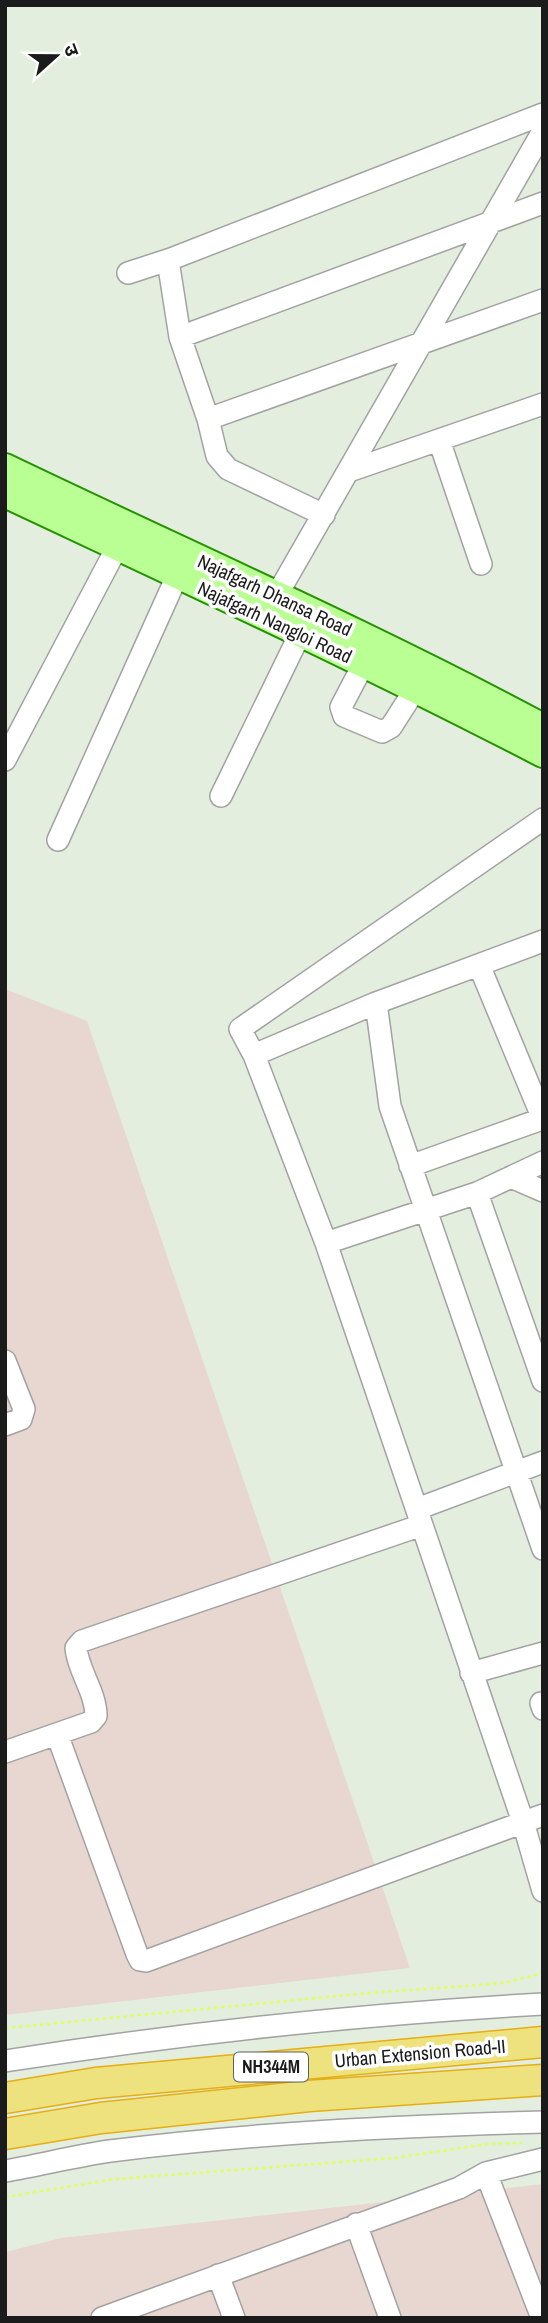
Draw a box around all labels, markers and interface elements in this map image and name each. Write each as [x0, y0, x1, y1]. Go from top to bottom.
north arrow [21, 21, 91, 91]
text: उ [58, 40, 86, 61]
street label: Najafgarh Dhansa Road [194, 548, 356, 642]
street label: Najafgarh Nangloi Road [194, 575, 356, 669]
street label: Urban Extension Road-II [333, 2033, 507, 2073]
road number: NH344M [234, 2052, 308, 2082]

